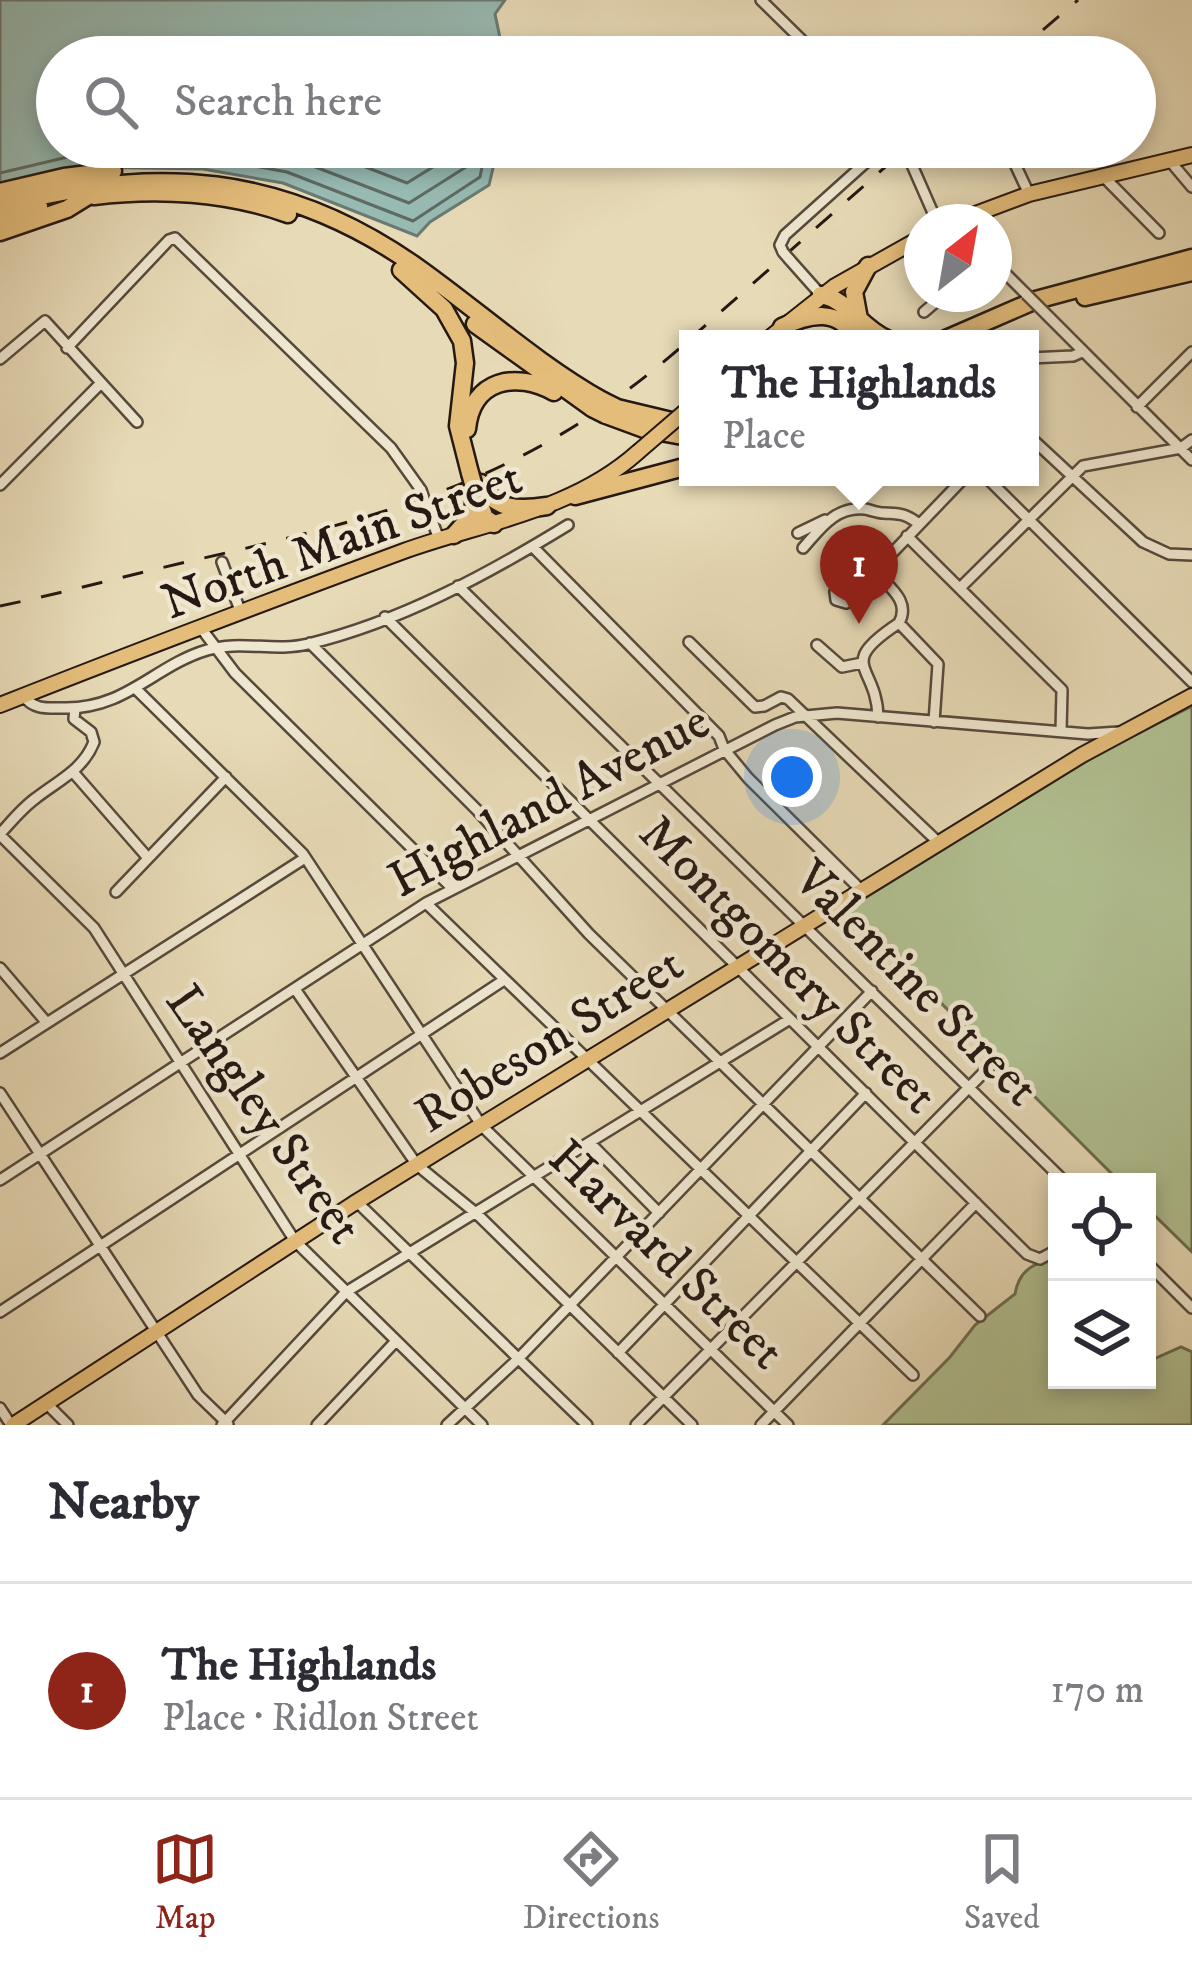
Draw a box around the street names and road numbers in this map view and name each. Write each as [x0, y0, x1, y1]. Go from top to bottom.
street label: North Main Street [153, 446, 531, 636]
street label: Highland Avenue [378, 690, 721, 913]
street label: Montgomery Street [625, 802, 951, 1128]
street label: Valentine Street [779, 847, 1052, 1121]
street label: Robeson Street [404, 933, 695, 1148]
street label: Langley Street [151, 973, 376, 1257]
street label: Harvard Street [534, 1127, 798, 1384]

